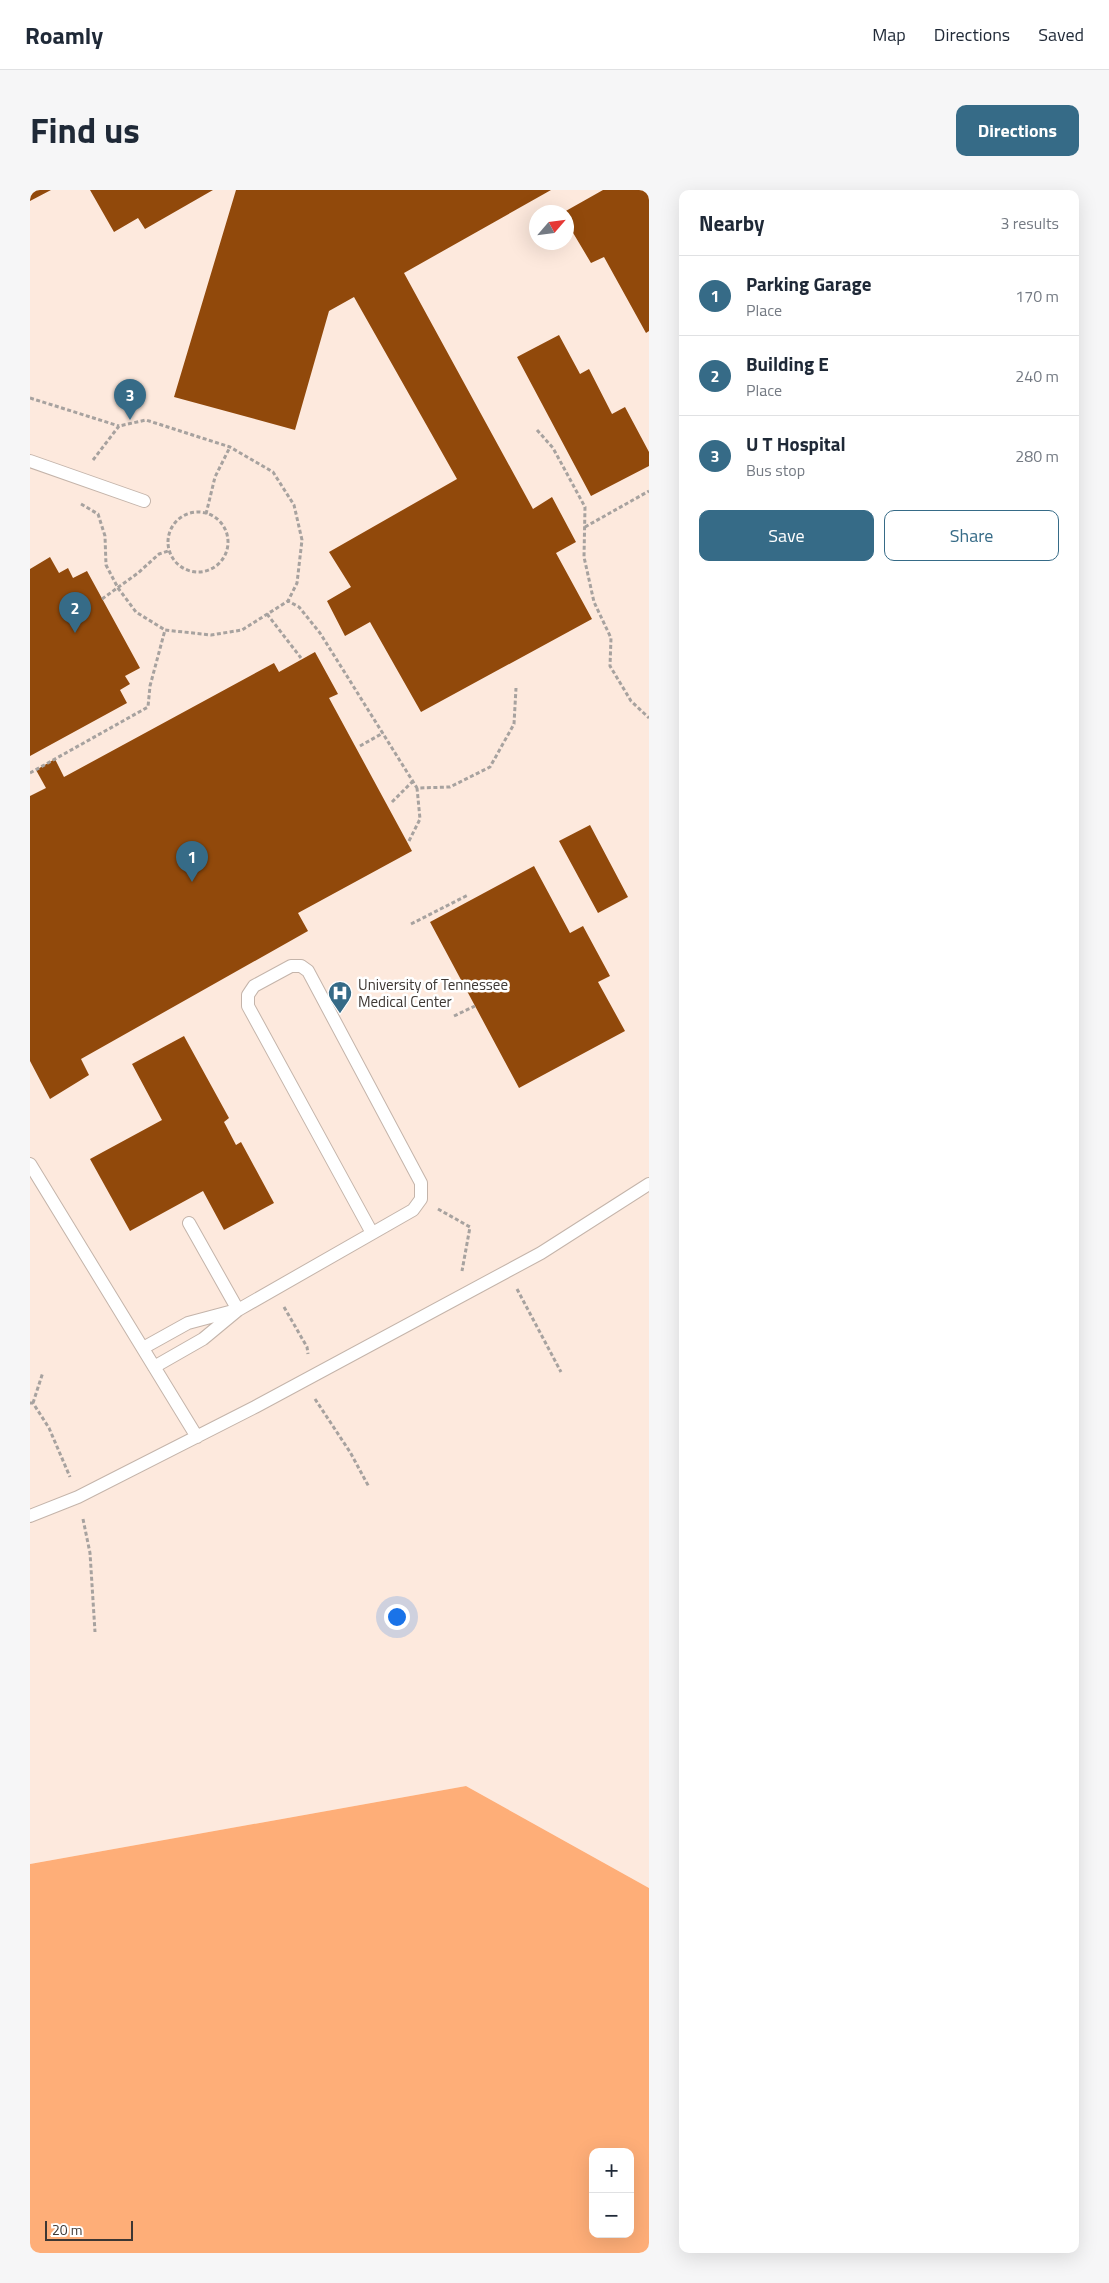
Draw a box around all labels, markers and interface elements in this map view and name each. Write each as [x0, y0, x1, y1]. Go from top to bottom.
text: Roamly [25, 17, 103, 53]
text: Map [872, 21, 906, 48]
text: Directions [934, 21, 1010, 48]
text: Saved [1038, 21, 1084, 48]
text: Find us [30, 103, 140, 157]
button: Directions [956, 105, 1079, 156]
north arrow [529, 205, 574, 250]
text: Nearby [699, 207, 764, 239]
text: 3 results [1000, 211, 1059, 235]
text: Parking Garage [746, 269, 871, 298]
text: 1 [711, 284, 719, 308]
text: 170 m [1015, 284, 1059, 308]
text: Place [746, 298, 782, 322]
text: Building E [746, 349, 829, 378]
text: 2 [711, 364, 719, 388]
text: 240 m [1015, 364, 1059, 388]
text: Place [746, 378, 782, 402]
pin: 3 [114, 379, 146, 420]
text: U T Hospital [746, 429, 846, 458]
text: 3 [711, 444, 719, 468]
text: 280 m [1015, 444, 1059, 468]
text: Bus stop [746, 458, 805, 482]
button: Save [699, 510, 874, 561]
button: Share [884, 510, 1059, 561]
pin: 2 [59, 592, 91, 633]
pin: 1 [176, 841, 208, 882]
place label: University of Tennessee Medical Center [358, 973, 508, 1013]
hospital icon: University of Tennessee Medical Center [327, 980, 353, 1014]
your location [384, 1604, 410, 1630]
map controls [589, 2148, 634, 2238]
button: + [589, 2148, 634, 2193]
button: − [589, 2193, 634, 2238]
scale bar [45, 2218, 132, 2241]
text: 20 m [52, 2219, 82, 2240]

